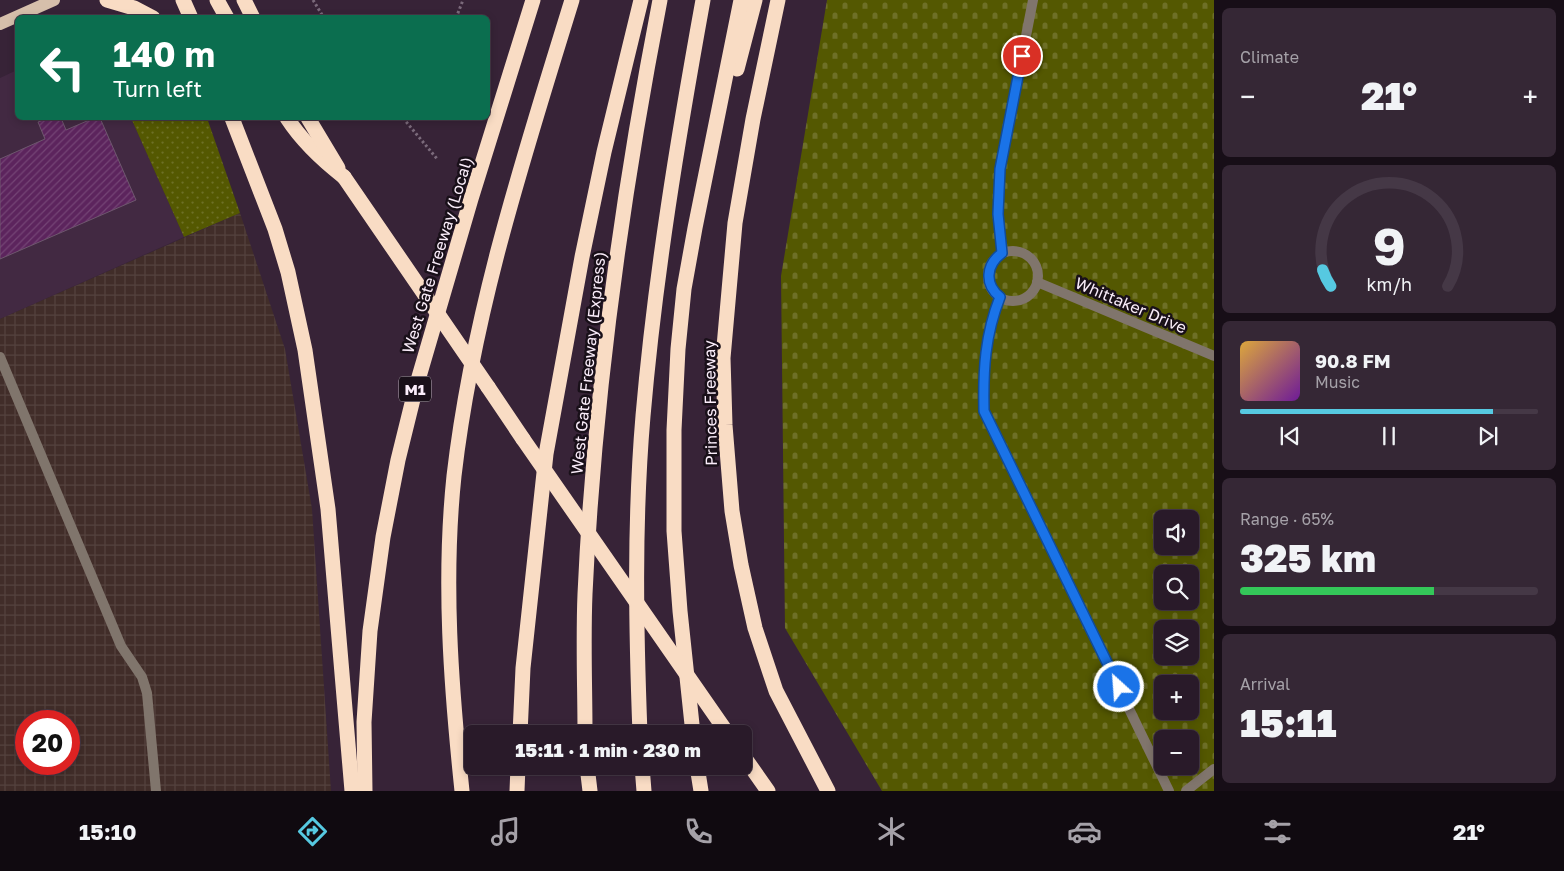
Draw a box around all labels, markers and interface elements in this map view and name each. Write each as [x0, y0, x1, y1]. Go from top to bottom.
text: 140 m [113, 33, 215, 75]
icon: left [30, 35, 95, 100]
pin [1001, 35, 1043, 77]
icon: arrive [1008, 42, 1036, 70]
text: Climate [1240, 47, 1299, 67]
text: 21° [1361, 73, 1417, 118]
text: Turn left [113, 75, 202, 102]
text: − [1240, 80, 1255, 113]
text: + [1523, 80, 1538, 113]
street label: West Gate Freeway (Local) [398, 154, 476, 356]
text: 9 [1372, 214, 1406, 276]
street label: West Gate Freeway (Express) [566, 251, 610, 475]
street label: Whittaker Drive [1072, 273, 1190, 337]
text: km/h [1366, 273, 1412, 295]
street label: Princes Freeway [699, 340, 721, 466]
text: 90.8 FM [1315, 349, 1391, 372]
text: Music [1315, 372, 1360, 392]
road number: M1 [399, 376, 431, 402]
icon: previous [1276, 422, 1304, 450]
icon: pause [1375, 422, 1403, 450]
icon: next [1474, 422, 1502, 450]
text: Range · 65% [1240, 509, 1334, 529]
map controls [1154, 510, 1199, 775]
button: sound [1154, 510, 1199, 555]
text: 325 km [1240, 535, 1376, 580]
button: search [1154, 565, 1199, 610]
button: layers [1154, 620, 1199, 665]
position arrow [1092, 660, 1144, 712]
text: Arrival [1240, 674, 1290, 694]
button: + [1154, 675, 1199, 720]
text: 15:11 [1240, 700, 1337, 745]
speed limit sign: 20 [15, 710, 80, 775]
button: − [1154, 730, 1199, 775]
text: 15:11 · 1 min · 230 m [515, 738, 701, 761]
icon: directions [295, 814, 330, 849]
icon: music [488, 814, 523, 849]
icon: phone [681, 814, 716, 849]
icon: climate [874, 814, 909, 849]
icon: car [1067, 814, 1102, 849]
icon: filters [1260, 814, 1295, 849]
text: 15:10 [79, 818, 136, 845]
text: 21° [1453, 818, 1485, 845]

